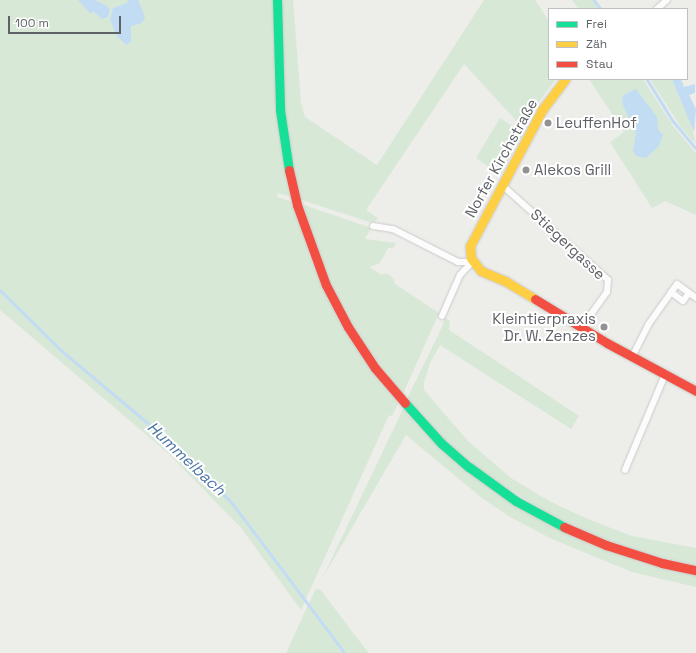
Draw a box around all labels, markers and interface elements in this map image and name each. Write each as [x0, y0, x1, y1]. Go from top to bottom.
scale bar [10, 8, 123, 34]
legend [548, 8, 688, 80]
text: 100 m [15, 15, 49, 31]
text: Frei [586, 16, 607, 32]
text: Zäh [586, 36, 607, 52]
text: Stau [586, 56, 613, 72]
street label: Norfer Kirchstraße [461, 96, 541, 220]
place label: LeuffenHof [556, 114, 637, 132]
marker: LeuffenHof [543, 118, 553, 128]
place label: Alekos Grill [534, 161, 611, 179]
marker: Alekos Grill [521, 165, 531, 175]
street label: Stiegergasse [527, 205, 609, 283]
place label: Kleintierpraxis Dr. W. Zenzes [492, 309, 596, 344]
marker: Kleintierpraxis Dr. W. Zenzes [599, 322, 609, 332]
water label: Hummelbach [143, 418, 229, 500]

